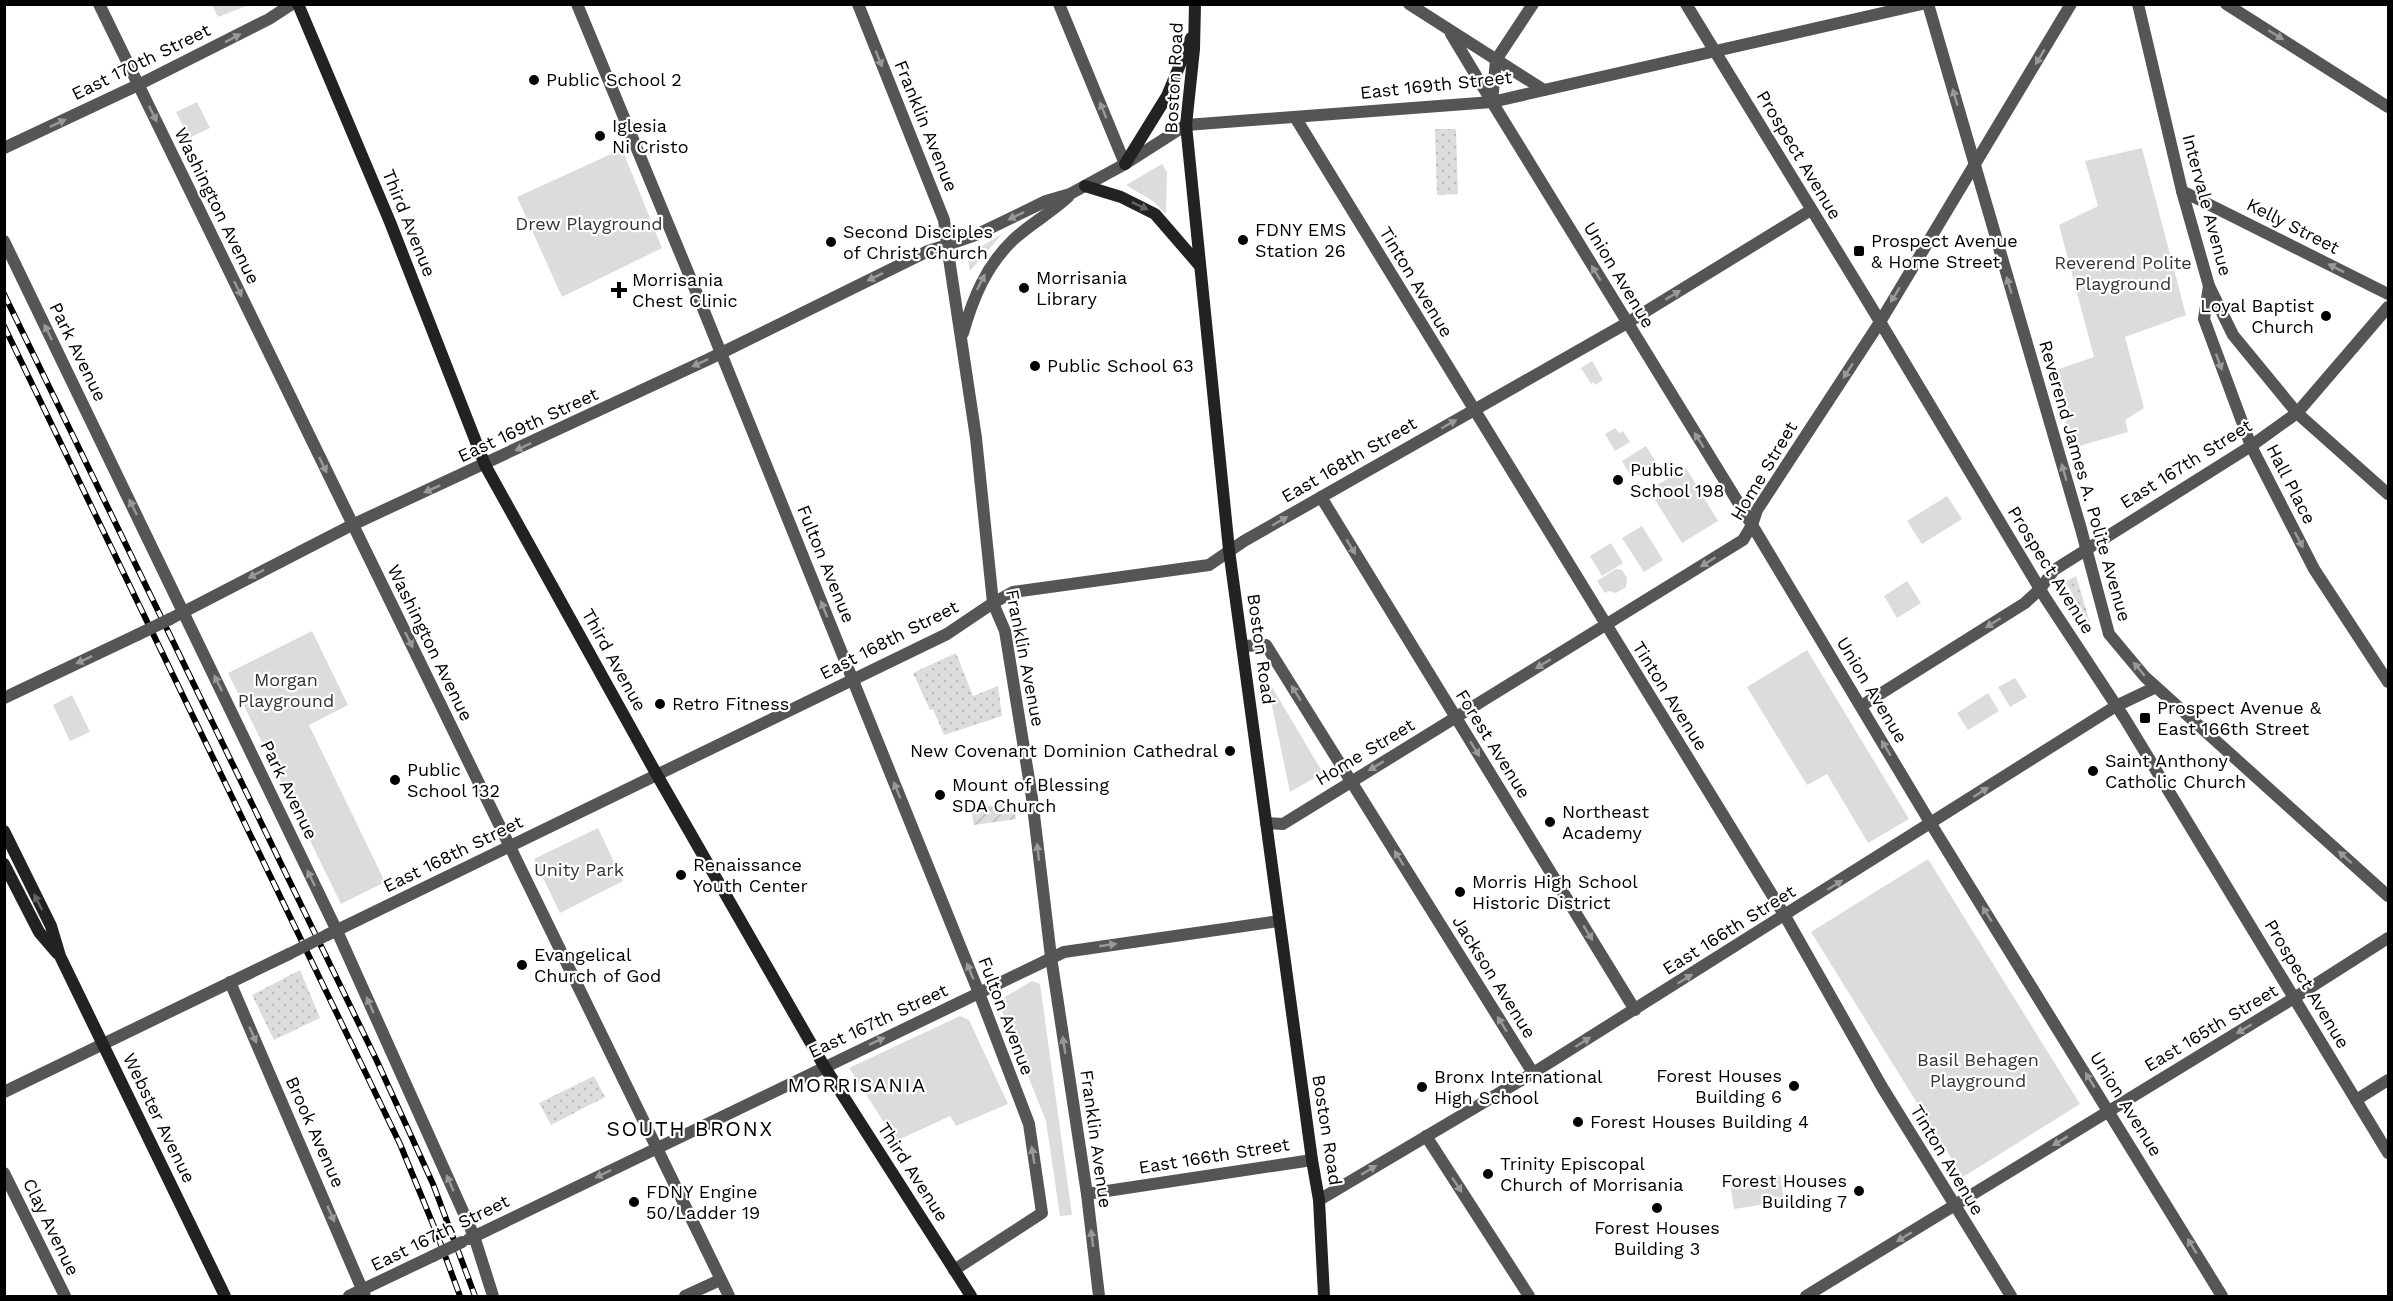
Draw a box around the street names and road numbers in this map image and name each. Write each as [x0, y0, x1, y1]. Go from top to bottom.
street label: East 170th Street [68, 19, 214, 104]
street label: Boston Road [1160, 22, 1187, 134]
street label: Franklin Avenue [891, 57, 962, 194]
street label: East 169th Street [1359, 66, 1513, 103]
street label: Prospect Avenue [1753, 86, 1846, 223]
street label: Washington Avenue [170, 124, 264, 287]
street label: Intervale Avenue [2178, 132, 2236, 278]
street label: Third Avenue [378, 166, 441, 280]
street label: Kelly Street [2243, 193, 2343, 258]
street label: Union Avenue [1580, 218, 1659, 331]
street label: Tinton Avenue [1375, 223, 1458, 341]
street label: Park Avenue [45, 299, 111, 405]
street label: Reverend James A. Polite Avenue [2035, 338, 2136, 624]
street label: East 169th Street [454, 383, 602, 466]
street label: East 168th Street [1277, 412, 1420, 507]
street label: East 167th Street [2116, 414, 2256, 513]
street label: Home Street [1726, 417, 1802, 524]
street label: Hall Place [2262, 440, 2321, 527]
street label: Fulton Avenue [793, 502, 860, 626]
street label: Prospect Avenue [2004, 502, 2099, 638]
street label: Washington Avenue [383, 561, 477, 724]
street label: Franklin Avenue [1002, 587, 1049, 728]
street label: Boston Road [1243, 592, 1280, 706]
street label: East 168th Street [816, 595, 962, 684]
street label: Third Avenue [578, 605, 651, 715]
street label: Union Avenue [1833, 633, 1912, 746]
street label: Tinton Avenue [1628, 637, 1712, 754]
street label: Forest Avenue [1452, 685, 1535, 802]
street label: Home Street [1311, 714, 1418, 789]
street label: Park Avenue [256, 737, 322, 843]
street label: East 168th Street [380, 810, 526, 896]
street label: East 166th Street [1659, 880, 1799, 979]
street label: Jackson Avenue [1448, 912, 1541, 1042]
street label: Prospect Avenue [2261, 915, 2354, 1052]
street label: Fulton Avenue [974, 954, 1039, 1078]
street label: East 167th Street [805, 979, 951, 1062]
street label: East 165th Street [2140, 979, 2282, 1076]
street label: Union Avenue [2086, 1047, 2167, 1160]
street label: Webster Avenue [119, 1049, 200, 1186]
street label: Franklin Avenue [1076, 1068, 1117, 1209]
street label: Brook Avenue [282, 1073, 349, 1191]
street label: Boston Road [1308, 1073, 1347, 1187]
street label: Tinton Avenue [1906, 1101, 1989, 1219]
street label: Third Avenue [874, 1118, 953, 1225]
street label: East 166th Street [1137, 1133, 1291, 1178]
street label: Clay Avenue [19, 1175, 84, 1279]
street label: East 167th Street [367, 1190, 513, 1275]

